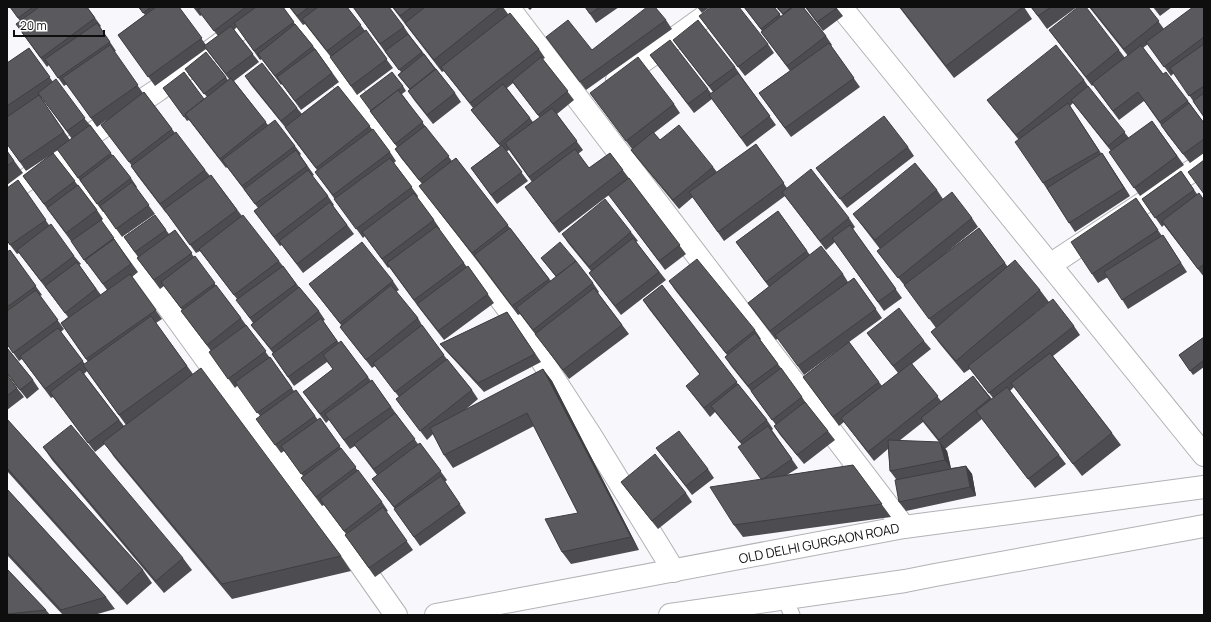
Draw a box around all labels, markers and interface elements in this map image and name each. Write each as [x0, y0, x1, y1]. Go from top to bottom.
scale bar [14, 12, 104, 38]
text: 20 m [20, 17, 47, 34]
street label: OLD DELHI GURGAON ROAD [737, 519, 901, 567]

